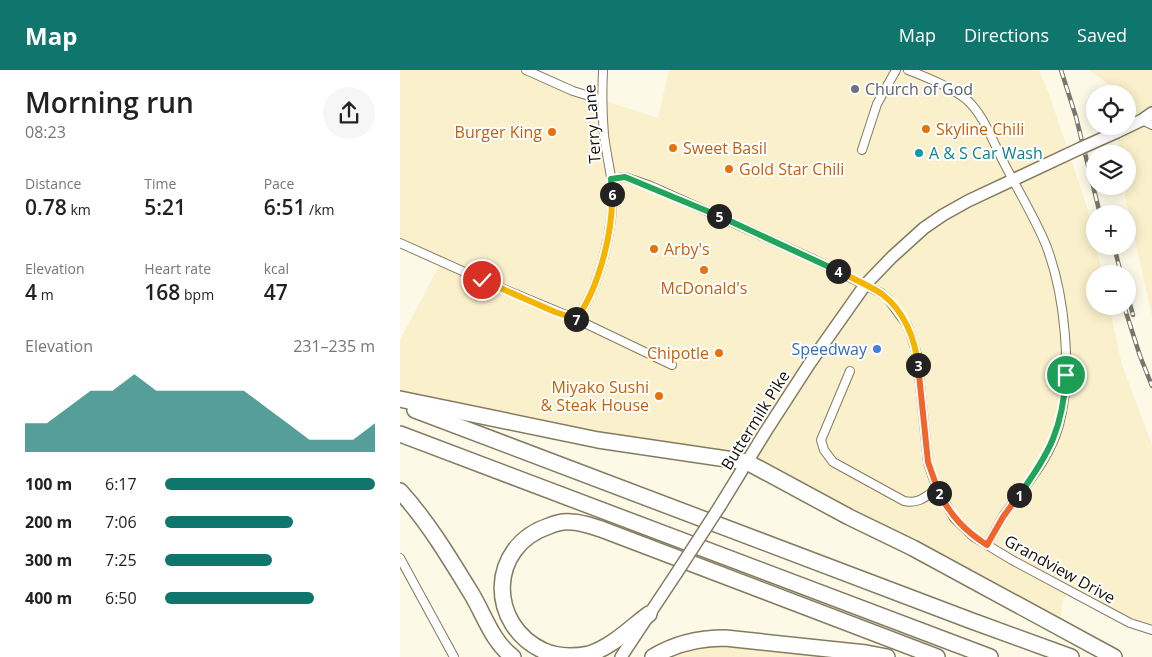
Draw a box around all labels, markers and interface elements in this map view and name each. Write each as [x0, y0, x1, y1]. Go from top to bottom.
text: Map [25, 19, 77, 52]
text: Map [899, 23, 936, 47]
text: Directions [964, 23, 1049, 47]
text: Saved [1077, 23, 1127, 47]
place label: Church of God [865, 78, 973, 100]
text: Morning run [25, 83, 194, 121]
marker: Church of God [849, 83, 861, 95]
street label: Terry Lane [578, 84, 606, 164]
map controls [1086, 85, 1136, 315]
button: locate [1086, 85, 1136, 135]
button: share [323, 87, 375, 139]
place label: Skyline Chili [936, 118, 1024, 140]
text: 08:23 [25, 121, 66, 143]
place label: Burger King [455, 121, 542, 143]
marker: Skyline Chili [920, 123, 932, 135]
marker: Burger King [546, 126, 558, 138]
place label: Sweet Basil [683, 137, 767, 159]
marker: Sweet Basil [667, 142, 679, 154]
place label: A & S Car Wash [929, 142, 1043, 164]
button: layers [1086, 145, 1136, 195]
marker: A & S Car Wash [913, 147, 925, 159]
place label: Gold Star Chili [739, 158, 844, 180]
marker: Gold Star Chili [723, 163, 735, 175]
text: Distance [25, 174, 81, 193]
text: Time [144, 174, 176, 193]
text: Pace [264, 174, 294, 193]
pin: 6 [600, 182, 624, 206]
text: 6 [608, 185, 617, 204]
text: 0.78 [25, 193, 67, 221]
text: 5:21 [144, 193, 186, 221]
text: 6:51 [264, 193, 305, 221]
text: km [67, 200, 91, 219]
text: /km [305, 200, 335, 219]
pin: 5 [706, 204, 732, 228]
button: + [1086, 205, 1136, 255]
text: 5 [715, 207, 724, 226]
place label: Arby's [664, 238, 710, 260]
marker: Arby's [648, 243, 660, 255]
pin: 4 [826, 258, 850, 284]
text: Elevation [25, 259, 84, 278]
text: Heart rate [144, 259, 211, 278]
text: kcal [264, 259, 289, 278]
pin [461, 259, 503, 301]
text: 4 [834, 262, 843, 281]
marker: McDonald's [698, 264, 710, 276]
button: − [1086, 265, 1136, 315]
icon: check [468, 266, 496, 294]
place label: McDonald's [661, 277, 747, 299]
text: 4 [25, 278, 37, 306]
text: 168 [144, 278, 180, 306]
text: 47 [264, 278, 288, 306]
text: m [37, 285, 54, 304]
text: bpm [180, 285, 214, 304]
pin: 7 [564, 306, 588, 332]
text: 7 [572, 310, 581, 329]
text: Elevation [25, 335, 93, 357]
text: 231–235 m [293, 335, 375, 357]
place label: Speedway [791, 338, 868, 360]
place label: Chipotle [647, 342, 709, 364]
marker: Speedway [871, 343, 883, 355]
marker: Chipotle [713, 347, 725, 359]
pin: 3 [906, 352, 930, 378]
pin [1045, 354, 1087, 396]
text: 3 [914, 356, 923, 375]
icon: arrive [1052, 361, 1080, 389]
street label: Buttermilk Pike [716, 366, 794, 474]
place label: Miyako Sushi & Steak House [540, 376, 649, 416]
marker: Miyako Sushi & Steak House [653, 390, 665, 402]
text: 100 m [25, 473, 72, 495]
text: 6:17 [105, 473, 137, 495]
pin: 2 [926, 480, 952, 506]
pin: 1 [1006, 482, 1032, 508]
text: 2 [935, 484, 944, 503]
text: 1 [1015, 486, 1024, 505]
text: 200 m [25, 511, 72, 533]
text: 7:06 [105, 511, 137, 533]
street label: Grandview Drive [1001, 529, 1119, 609]
text: 300 m [25, 549, 72, 571]
text: 7:25 [105, 549, 137, 571]
text: 400 m [25, 587, 72, 609]
text: 6:50 [105, 587, 137, 609]

